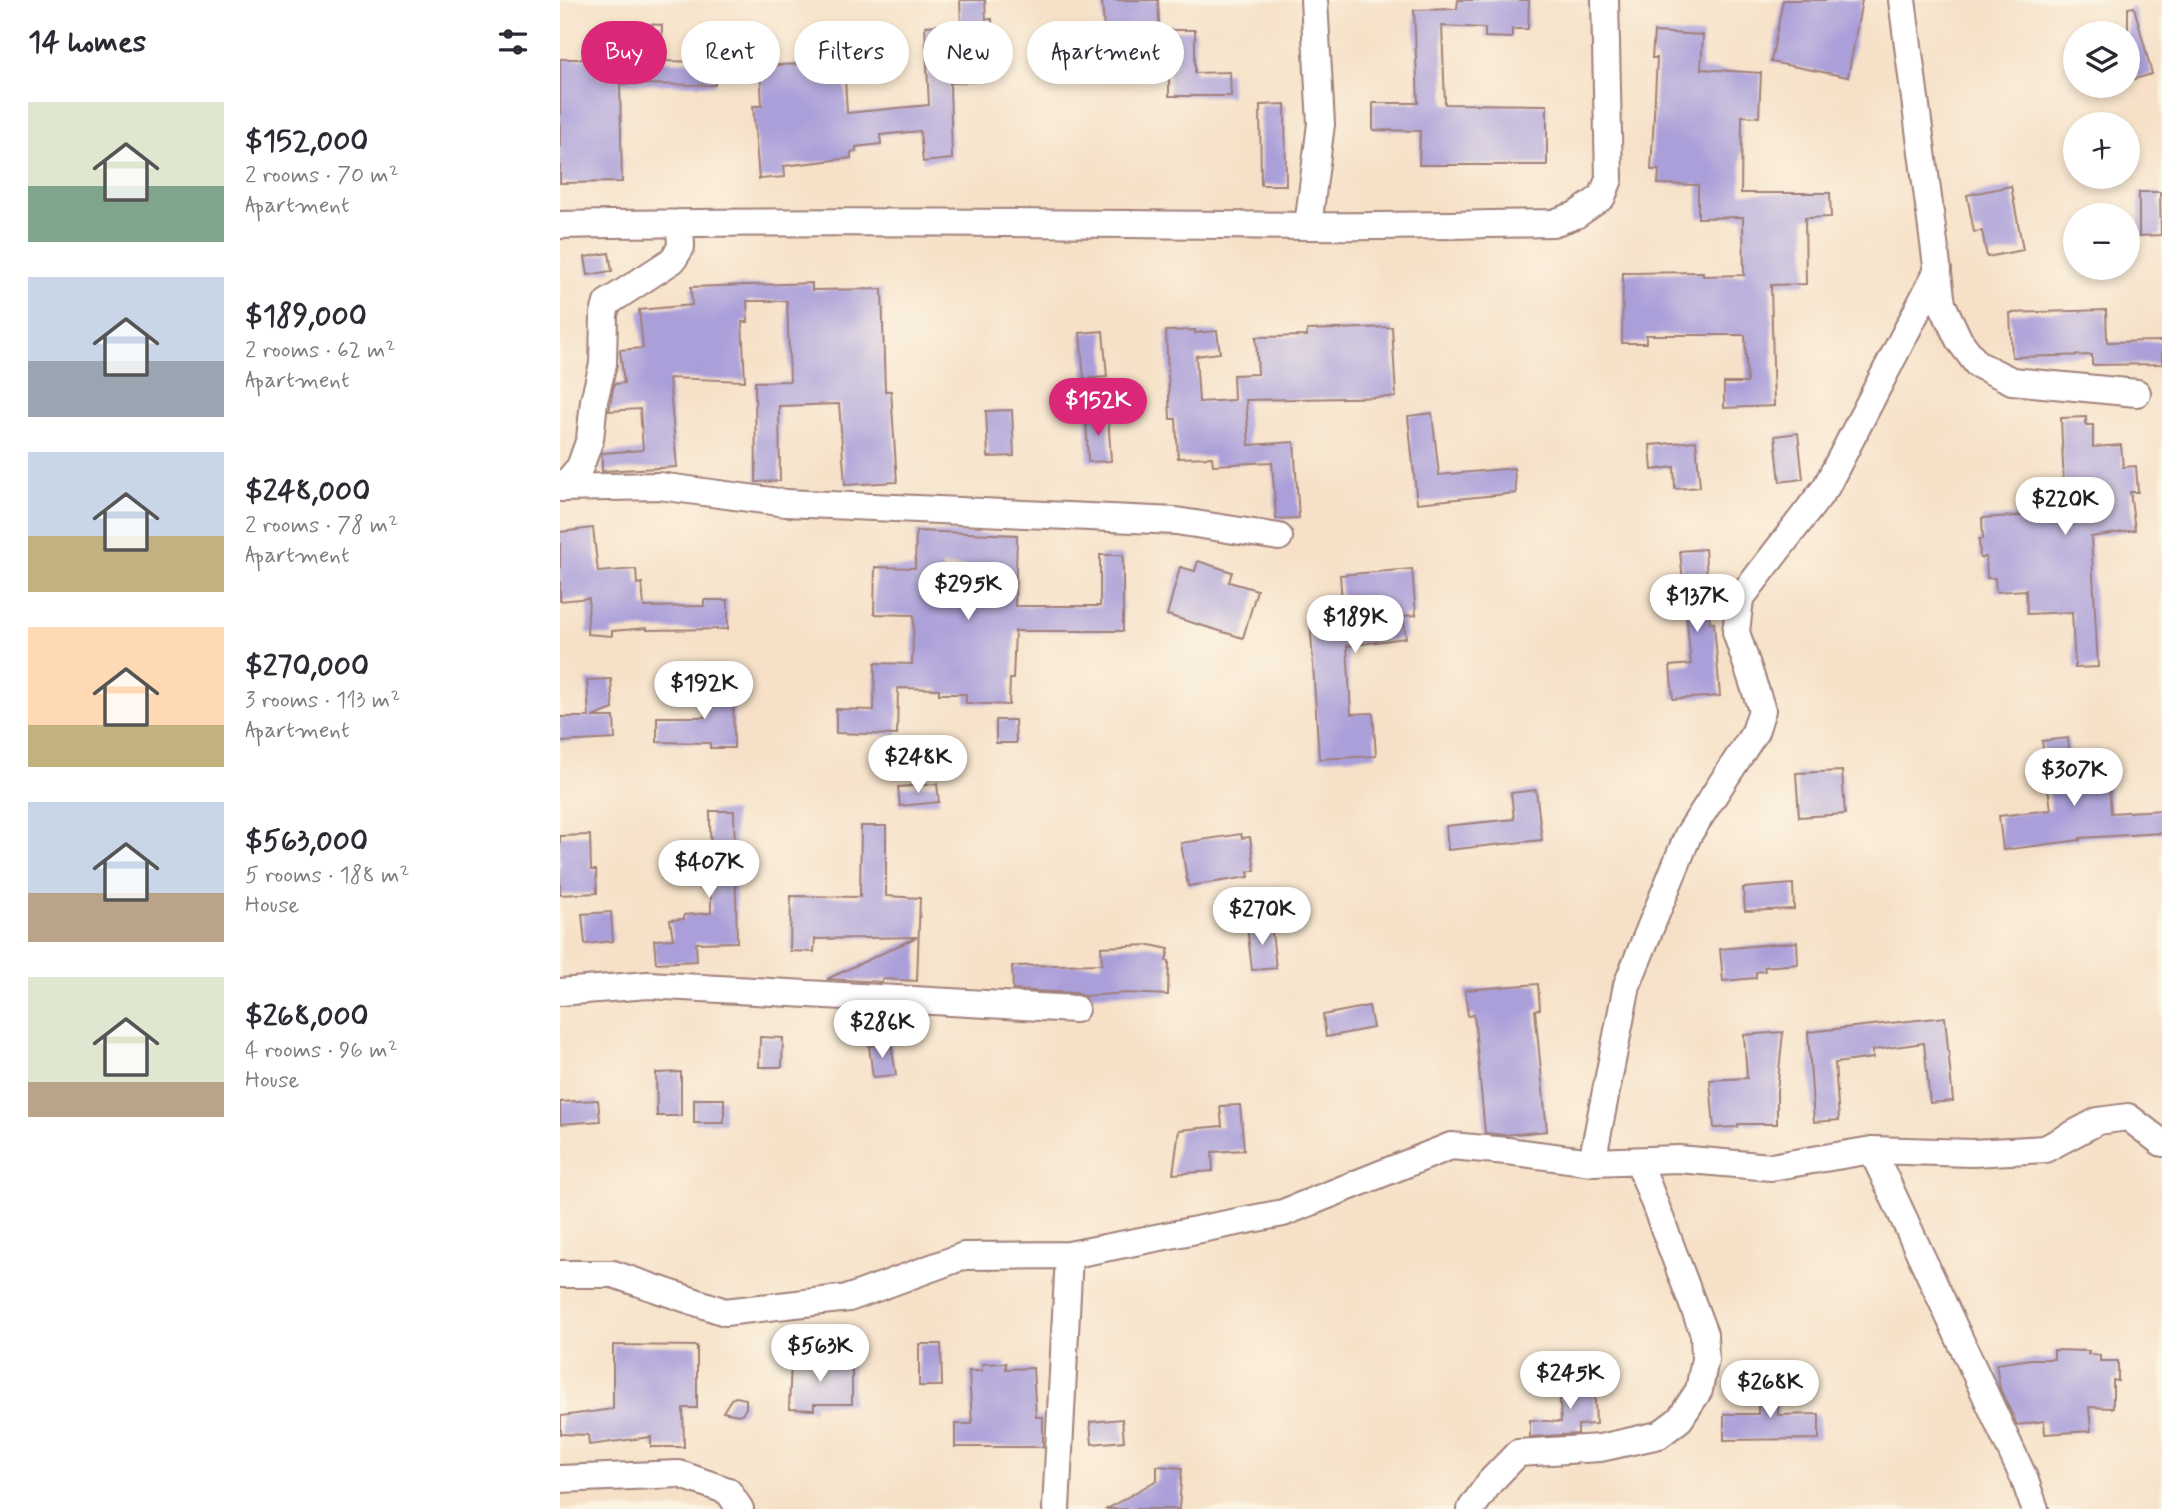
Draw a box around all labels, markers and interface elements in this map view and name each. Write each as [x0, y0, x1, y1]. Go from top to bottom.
chip: Buy [581, 21, 667, 84]
chip: Rent [681, 21, 780, 84]
chip: Filters [794, 21, 909, 84]
chip: New [923, 21, 1013, 84]
chip: Apartment [1027, 21, 1184, 84]
map controls [2063, 21, 2140, 280]
button: layers [2063, 21, 2140, 98]
text: 14 homes [28, 23, 146, 62]
icon: filters [494, 23, 532, 61]
button: + [2063, 112, 2140, 189]
text: $152,000 [245, 122, 368, 161]
icon: home [84, 130, 168, 214]
text: 2 rooms · 70 m² [245, 161, 399, 191]
text: Apartment [245, 191, 350, 221]
button: − [2063, 203, 2140, 280]
text: $189,000 [245, 297, 367, 336]
icon: home [84, 305, 168, 389]
text: 2 rooms · 62 m² [245, 336, 396, 366]
text: Apartment [245, 366, 350, 396]
pin: $152K [1049, 378, 1147, 438]
text: $152K [1065, 386, 1131, 416]
text: $248,000 [245, 472, 370, 511]
pin: $220K [2016, 477, 2114, 537]
icon: home [84, 480, 168, 564]
text: $220K [2032, 485, 2099, 515]
text: 2 rooms · 78 m² [245, 511, 398, 541]
text: Apartment [245, 541, 350, 571]
pin: $295K [919, 562, 1017, 622]
text: $295K [934, 570, 1002, 600]
pin: $137K [1648, 574, 1746, 634]
text: $137K [1666, 582, 1728, 612]
pin: $189K [1306, 596, 1404, 655]
text: $189K [1323, 603, 1387, 633]
text: $270,000 [245, 647, 369, 686]
icon: home [84, 655, 168, 739]
pin: $192K [655, 662, 753, 721]
text: $192K [670, 669, 738, 699]
text: 3 rooms · 113 m² [245, 686, 400, 716]
text: Apartment [245, 716, 350, 746]
pin: $248K [869, 736, 967, 795]
text: $248K [884, 743, 952, 773]
pin: $307K [2025, 748, 2123, 808]
text: $307K [2041, 756, 2107, 786]
text: $563,000 [245, 822, 368, 861]
icon: home [84, 830, 168, 914]
pin: $407K [660, 841, 758, 900]
text: $407K [674, 848, 744, 878]
text: 5 rooms · 188 m² [245, 861, 409, 891]
pin: $270K [1213, 888, 1311, 947]
text: House [245, 891, 299, 921]
text: $270K [1229, 895, 1295, 925]
text: $268,000 [245, 997, 369, 1036]
pin: $286K [833, 1000, 931, 1060]
icon: home [84, 1005, 168, 1089]
text: $286K [850, 1008, 914, 1038]
text: 4 rooms · 96 m² [245, 1036, 398, 1066]
text: House [245, 1066, 299, 1096]
pin: $563K [771, 1324, 869, 1384]
text: $563K [787, 1332, 853, 1362]
pin: $245K [1521, 1352, 1619, 1411]
text: $245K [1536, 1359, 1604, 1389]
pin: $268K [1721, 1360, 1819, 1420]
text: $268K [1737, 1368, 1803, 1398]

